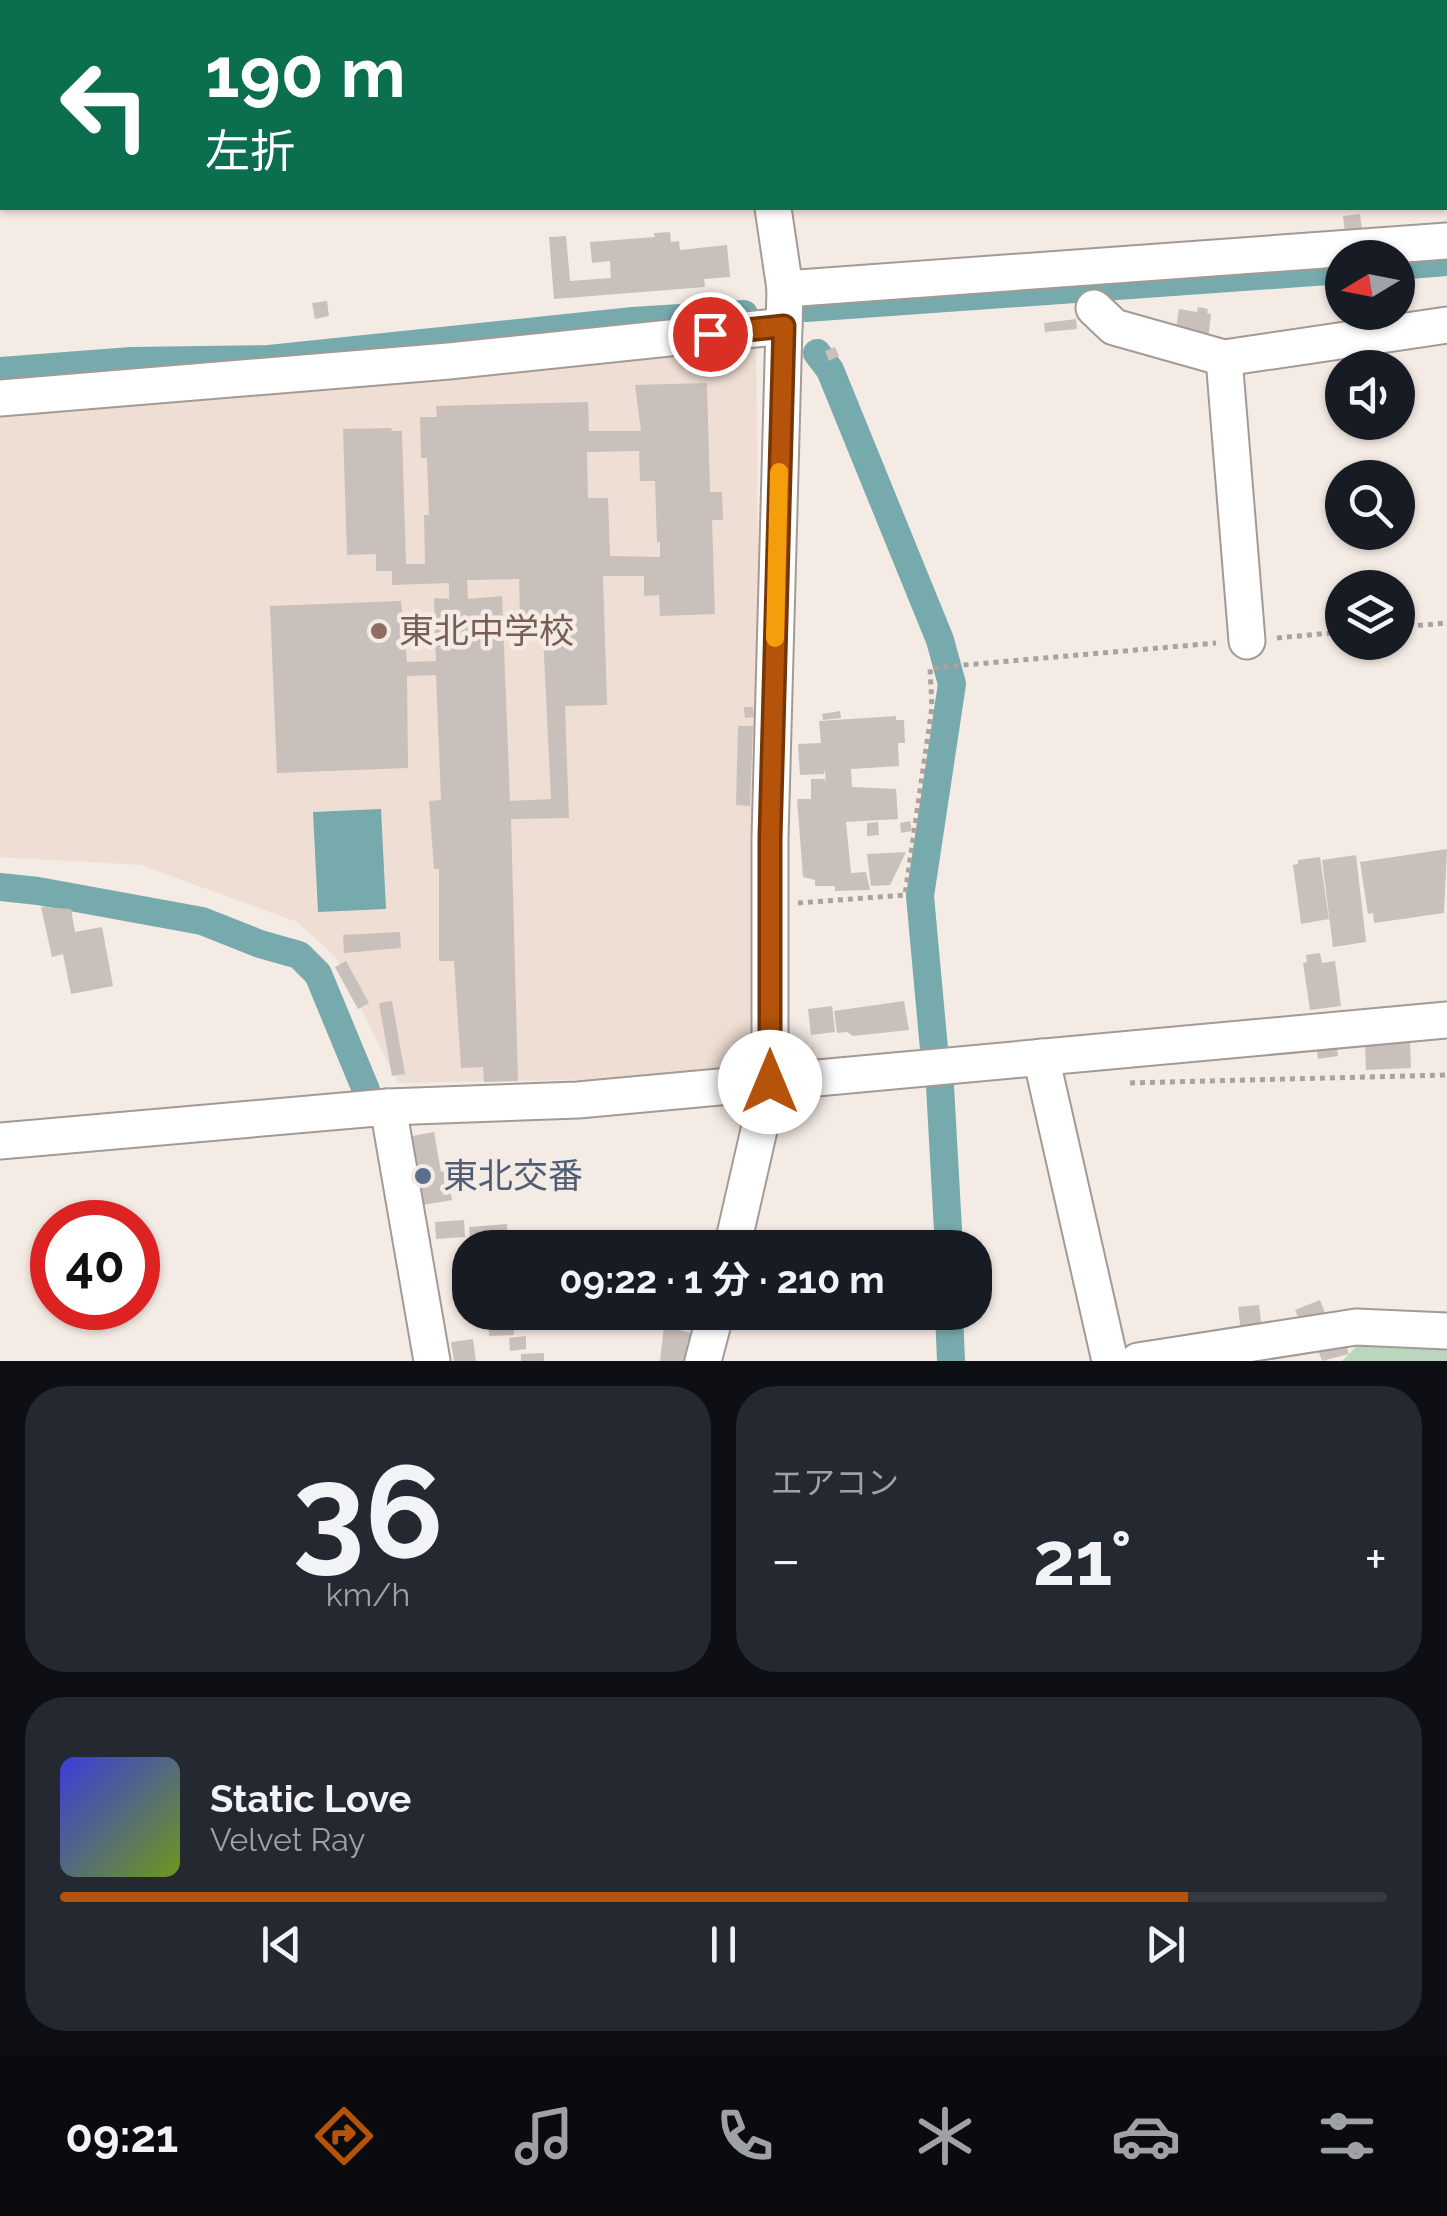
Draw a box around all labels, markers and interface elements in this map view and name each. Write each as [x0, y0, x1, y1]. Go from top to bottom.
text: 190 m [205, 31, 406, 113]
icon: left [40, 40, 170, 170]
text: 左折 [205, 125, 295, 178]
north arrow [1325, 240, 1415, 330]
map controls [1325, 240, 1415, 660]
pin [668, 292, 753, 377]
icon: arrive [683, 307, 738, 362]
button: sound [1325, 350, 1415, 440]
button: search [1325, 460, 1415, 550]
button: layers [1325, 570, 1415, 660]
place label: 東北中学校 [399, 610, 574, 651]
marker: 東北中学校 [368, 620, 390, 642]
position arrow [718, 1030, 822, 1134]
place label: 東北交番 [443, 1155, 583, 1196]
marker: 東北交番 [412, 1165, 434, 1187]
speed limit sign: 40 [30, 1200, 160, 1330]
text: 09:22 · 1 分 · 210 m [559, 1257, 885, 1302]
text: 36 [292, 1435, 444, 1587]
text: エアコン [771, 1464, 899, 1501]
text: 21° [1033, 1514, 1132, 1603]
text: − [771, 1527, 801, 1592]
text: + [1364, 1527, 1387, 1592]
text: km/h [326, 1576, 410, 1613]
text: Static Love [210, 1776, 411, 1821]
text: Velvet Ray [210, 1821, 365, 1858]
icon: previous [254, 1917, 309, 1972]
icon: pause [696, 1917, 751, 1972]
icon: next [1138, 1917, 1193, 1972]
icon: directions [309, 2101, 379, 2171]
icon: music [509, 2101, 579, 2171]
icon: phone [710, 2101, 780, 2171]
icon: climate [910, 2101, 980, 2171]
icon: car [1111, 2101, 1181, 2171]
icon: filters [1312, 2101, 1382, 2171]
text: 09:21 [65, 2110, 178, 2163]

